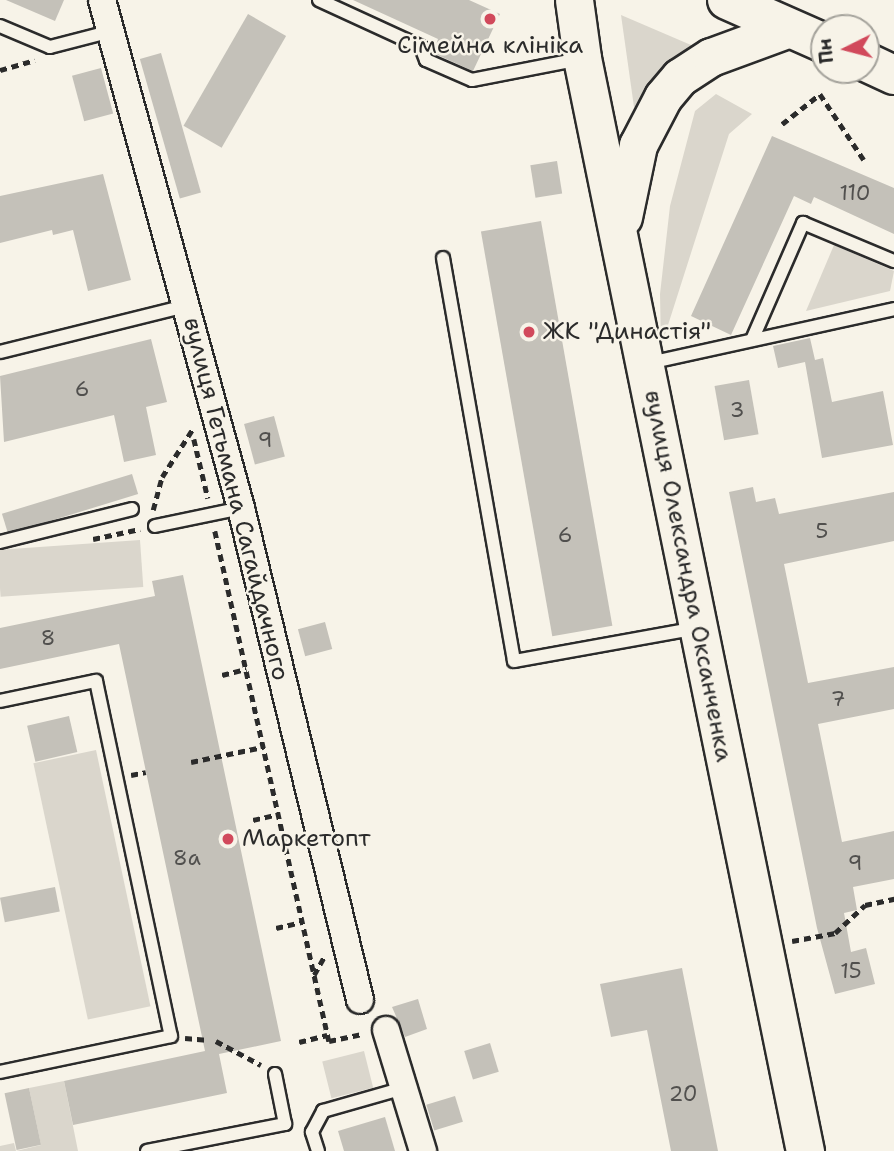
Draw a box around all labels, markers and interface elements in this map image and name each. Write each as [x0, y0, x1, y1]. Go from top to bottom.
marker: Сімейна клініка [480, 9, 500, 29]
north arrow [810, 14, 880, 84]
place label: Сімейна клініка [397, 32, 583, 60]
text: Пн [812, 37, 839, 65]
house number: 110 [840, 180, 870, 206]
street label: вулиця Гетьмана Сагайдачного [177, 315, 295, 683]
place label: ЖК "Династія" [543, 318, 711, 346]
marker: ЖК "Династія" [521, 324, 537, 340]
house number: 6 [75, 376, 89, 402]
street label: вулиця Олександра Оксанченка [638, 388, 738, 764]
house number: 3 [730, 397, 744, 423]
house number: 9 [258, 427, 272, 453]
house number: 5 [816, 518, 828, 544]
house number: 6 [558, 522, 572, 548]
house number: 8 [41, 625, 55, 651]
house number: 7 [831, 686, 845, 712]
place label: Маркетопт [242, 825, 371, 853]
marker: Маркетопт [220, 831, 236, 847]
house number: 8а [173, 845, 201, 871]
house number: 9 [848, 850, 862, 876]
house number: 15 [840, 958, 862, 984]
house number: 20 [669, 1081, 697, 1107]

